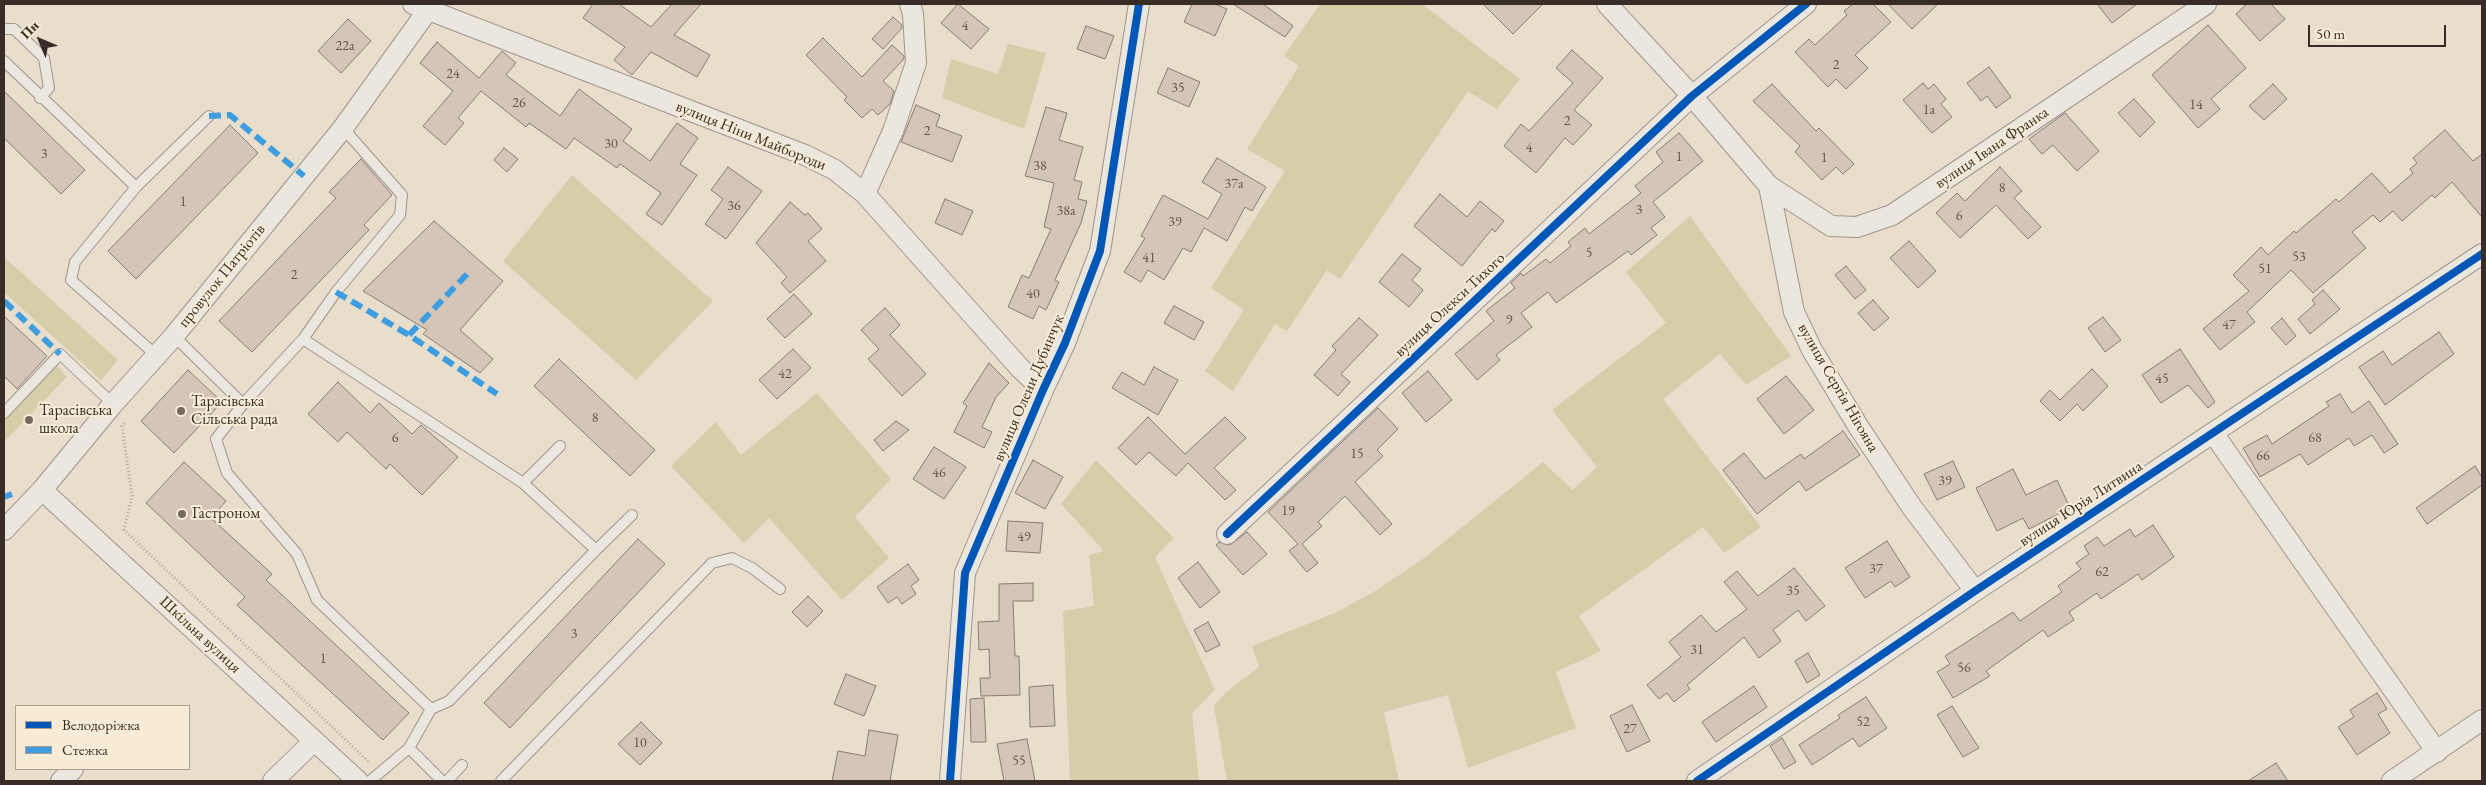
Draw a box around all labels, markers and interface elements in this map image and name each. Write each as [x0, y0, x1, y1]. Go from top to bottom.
north arrow [15, 15, 65, 65]
scale bar [2311, 15, 2448, 47]
text: Пн [16, 16, 43, 43]
house number: 4 [962, 18, 968, 34]
text: 50 m [2316, 24, 2345, 43]
house number: 22а [335, 38, 355, 54]
house number: 2 [1833, 57, 1839, 73]
house number: 24 [446, 66, 460, 82]
house number: 35 [1171, 80, 1185, 96]
house number: 26 [512, 95, 526, 111]
street label: вулиця Ніни Майбороди [673, 97, 829, 175]
house number: 14 [2189, 97, 2203, 113]
house number: 1а [1923, 102, 1935, 118]
street label: вулиця Івана Франка [1931, 103, 2053, 193]
house number: 2 [1564, 113, 1570, 129]
house number: 2 [924, 123, 930, 139]
house number: 30 [604, 136, 618, 152]
house number: 4 [1526, 140, 1532, 156]
house number: 3 [41, 146, 47, 162]
house number: 1 [1676, 149, 1682, 165]
house number: 1 [1821, 150, 1827, 166]
house number: 38 [1033, 158, 1047, 174]
house number: 37а [1224, 176, 1244, 192]
house number: 8 [1999, 180, 2005, 196]
house number: 1 [180, 194, 186, 210]
house number: 36 [727, 198, 741, 214]
house number: 3 [1636, 202, 1642, 218]
house number: 38а [1056, 203, 1076, 219]
house number: 6 [1956, 208, 1962, 224]
house number: 39 [1168, 214, 1182, 230]
street label: провулок Патріотів [174, 220, 270, 332]
house number: 5 [1586, 245, 1592, 261]
street label: вулиця Олекси Тихого [1391, 249, 1509, 361]
house number: 53 [2292, 249, 2306, 265]
house number: 41 [1142, 250, 1156, 266]
house number: 51 [2258, 261, 2272, 277]
house number: 2 [291, 267, 297, 283]
house number: 40 [1026, 286, 1040, 302]
street label: вулиця Олени Дубинчук [989, 311, 1069, 465]
house number: 9 [1506, 312, 1512, 328]
house number: 47 [2222, 317, 2236, 333]
street label: вулиця Сергія Нігояна [1793, 320, 1883, 456]
house number: 42 [778, 366, 792, 382]
house number: 45 [2155, 371, 2169, 387]
place label: Тарасівська Сільська рада [191, 392, 278, 430]
place label: Тарасівська школа [39, 401, 112, 439]
marker: Тарасівська Сільська рада [175, 405, 187, 417]
house number: 8 [592, 410, 598, 426]
marker: Тарасівська школа [23, 414, 35, 426]
house number: 6 [392, 430, 398, 446]
house number: 68 [2308, 430, 2322, 446]
house number: 15 [1350, 446, 1364, 462]
house number: 66 [2256, 448, 2270, 464]
street label: вулиця Юрія Литвина [2016, 457, 2146, 551]
house number: 46 [932, 465, 946, 481]
house number: 39 [1938, 473, 1952, 489]
house number: 19 [1281, 503, 1295, 519]
place label: Гастроном [192, 504, 260, 524]
marker: Гастроном [176, 508, 188, 520]
house number: 49 [1017, 529, 1031, 545]
house number: 37 [1869, 561, 1883, 577]
house number: 62 [2095, 564, 2109, 580]
house number: 35 [1786, 583, 1800, 599]
street label: Шкільна вулиця [155, 592, 245, 678]
house number: 3 [571, 626, 577, 642]
house number: 31 [1690, 642, 1704, 658]
house number: 1 [320, 651, 326, 667]
house number: 56 [1957, 660, 1971, 676]
legend [15, 705, 190, 770]
house number: 52 [1856, 714, 1870, 730]
text: Велодоріжка [62, 715, 140, 734]
house number: 27 [1623, 721, 1637, 737]
house number: 10 [633, 735, 647, 751]
text: Стежка [62, 740, 108, 759]
house number: 55 [1012, 753, 1026, 769]

